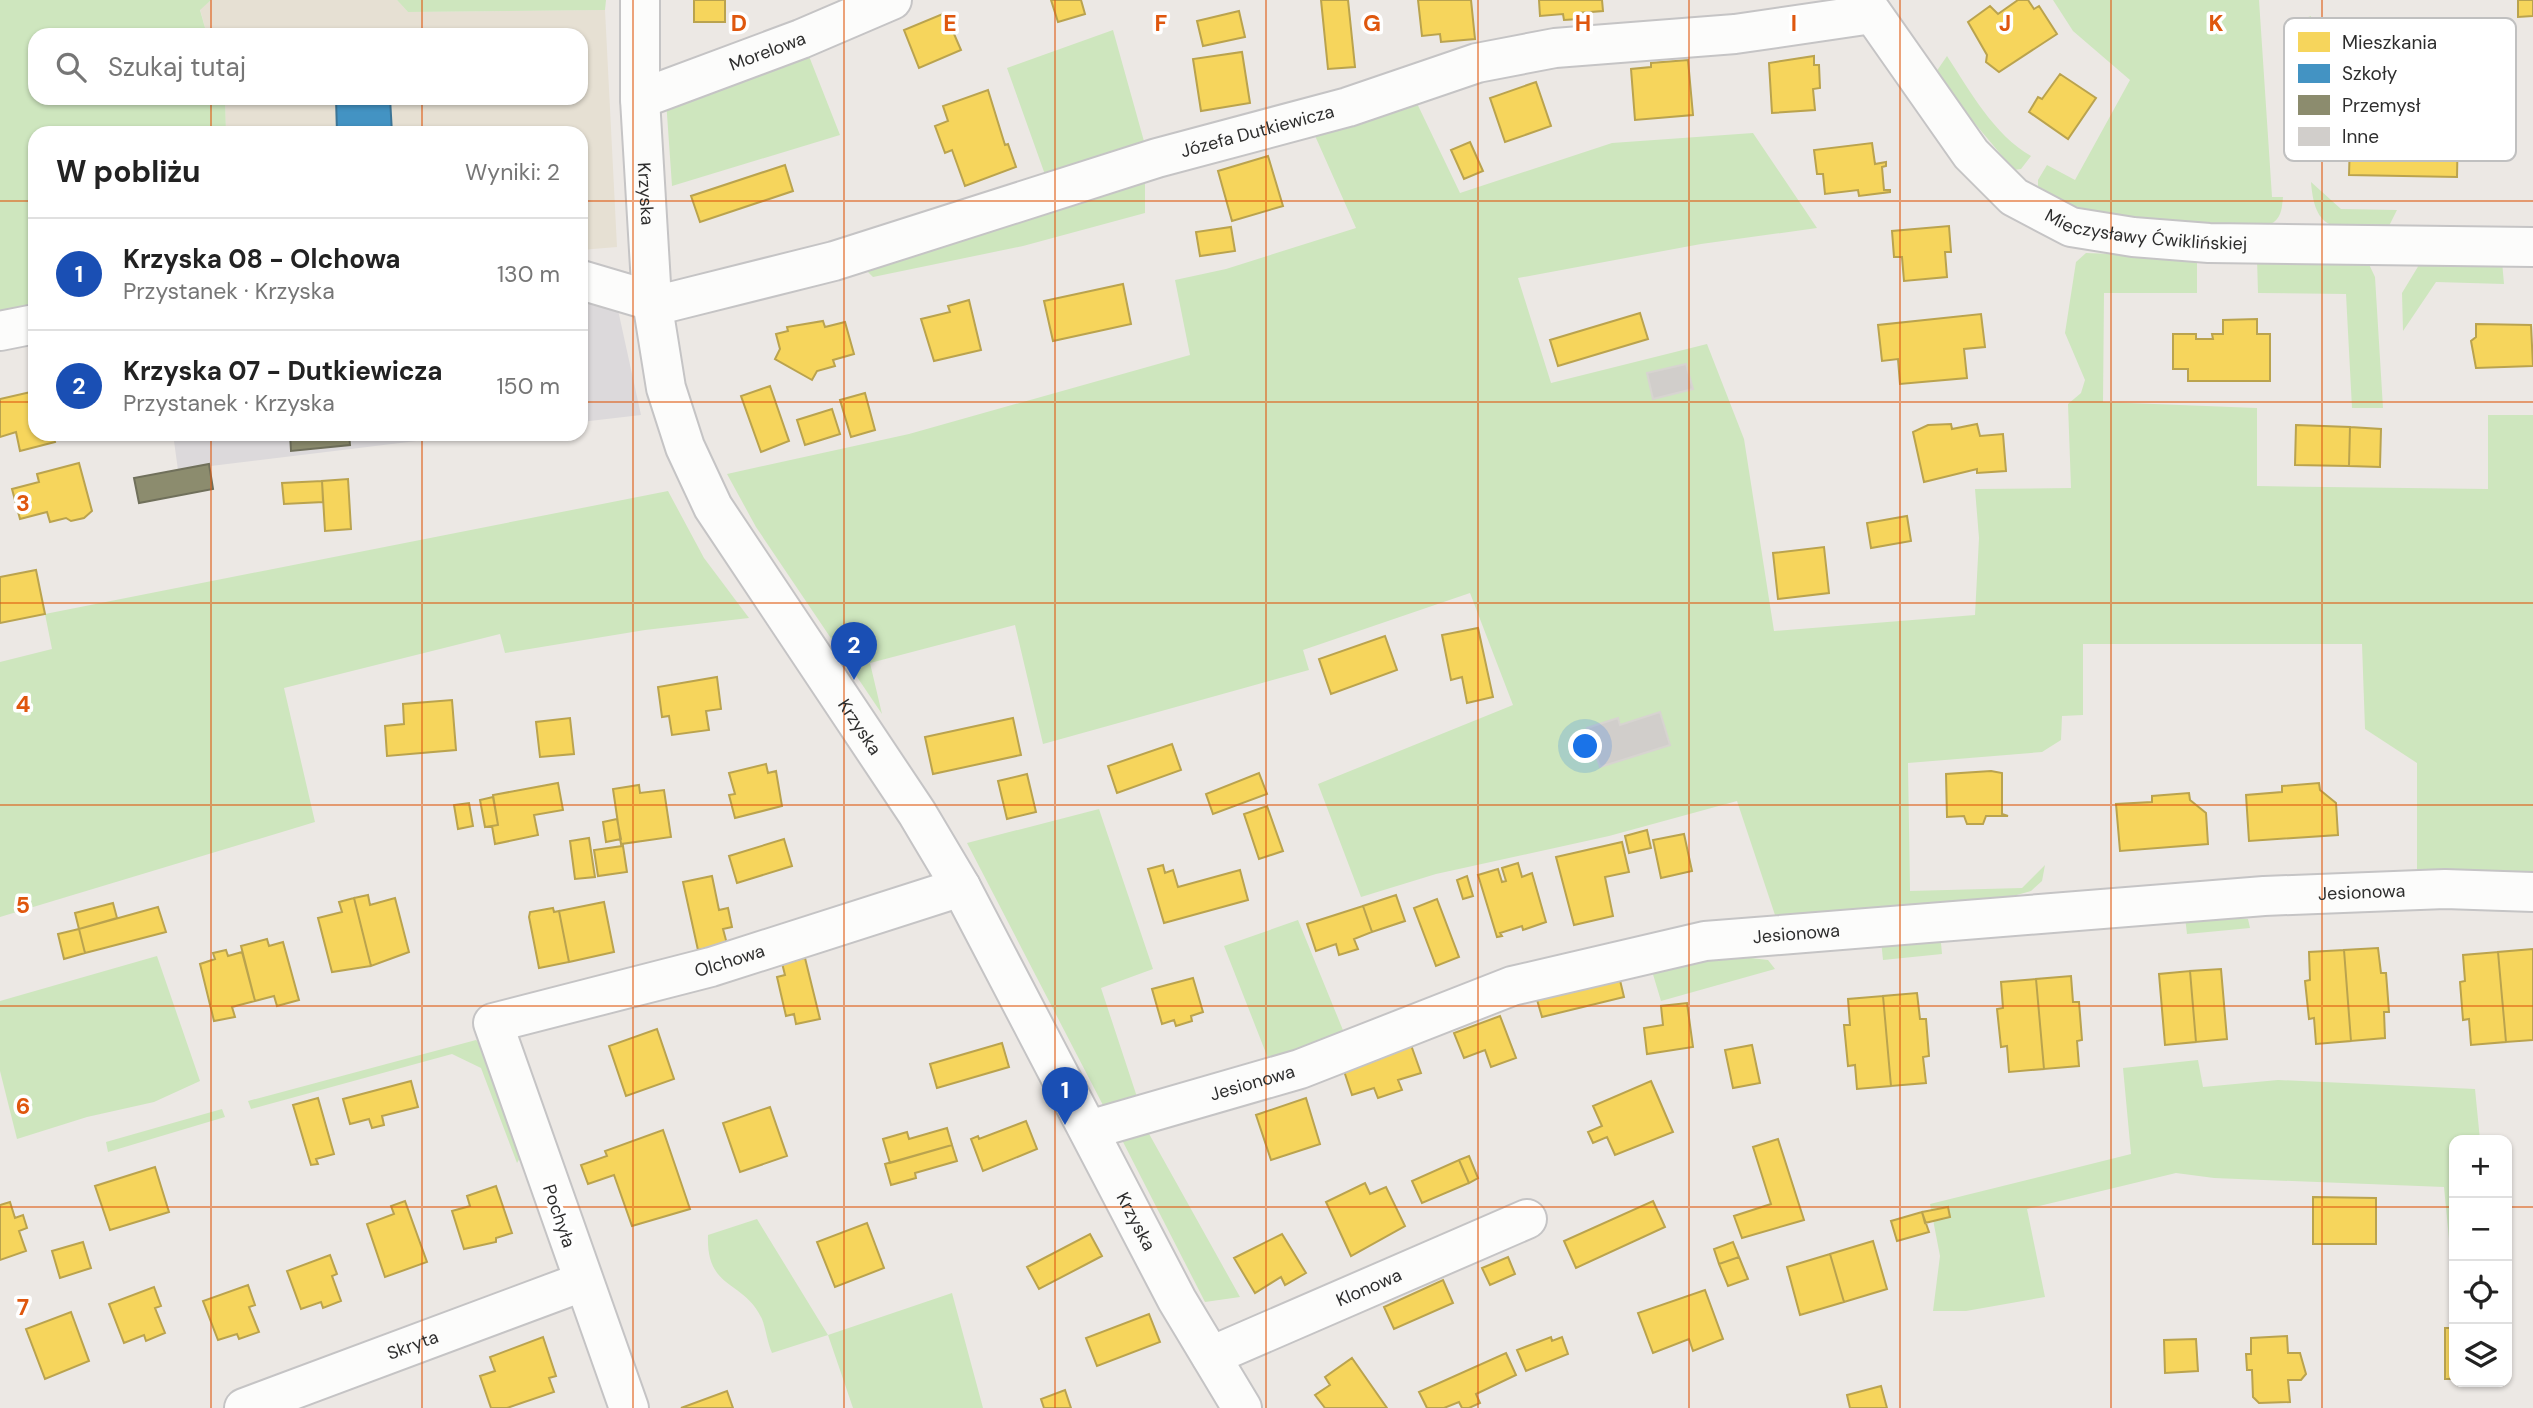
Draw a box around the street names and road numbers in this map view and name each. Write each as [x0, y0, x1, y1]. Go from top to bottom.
street label: Morelowa [726, 26, 809, 77]
street label: Józefa Dutkiewicza [1178, 99, 1337, 163]
street label: Krzyska [632, 162, 659, 226]
street label: Mieczysławy Ćwiklińskiej [2041, 203, 2247, 255]
street label: Krzyska [832, 694, 887, 760]
street label: Jesionowa [2318, 879, 2406, 906]
street label: Jesionowa [1752, 918, 1841, 949]
street label: Olchowa [692, 939, 768, 983]
street label: Jesionowa [1207, 1059, 1298, 1106]
street label: Pochyła [537, 1181, 581, 1251]
street label: Krzyska [1111, 1188, 1161, 1255]
street label: Klonowa [1332, 1263, 1405, 1312]
street label: Skryta [384, 1325, 442, 1366]

